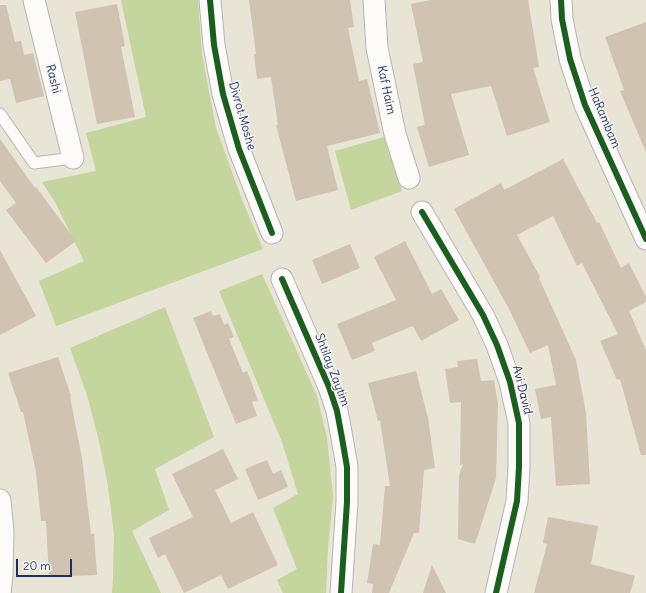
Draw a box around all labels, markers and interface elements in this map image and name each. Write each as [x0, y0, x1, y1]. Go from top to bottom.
street label: Rashi [42, 63, 64, 95]
street label: Kaf Haim [374, 64, 398, 116]
street label: Divrot Moshe [225, 80, 259, 152]
street label: HaRambam [585, 86, 623, 150]
street label: Shtilay Zaytim [312, 332, 352, 408]
street label: Avi David [509, 364, 535, 416]
scale bar [18, 551, 74, 577]
text: 20 m [23, 558, 51, 573]

